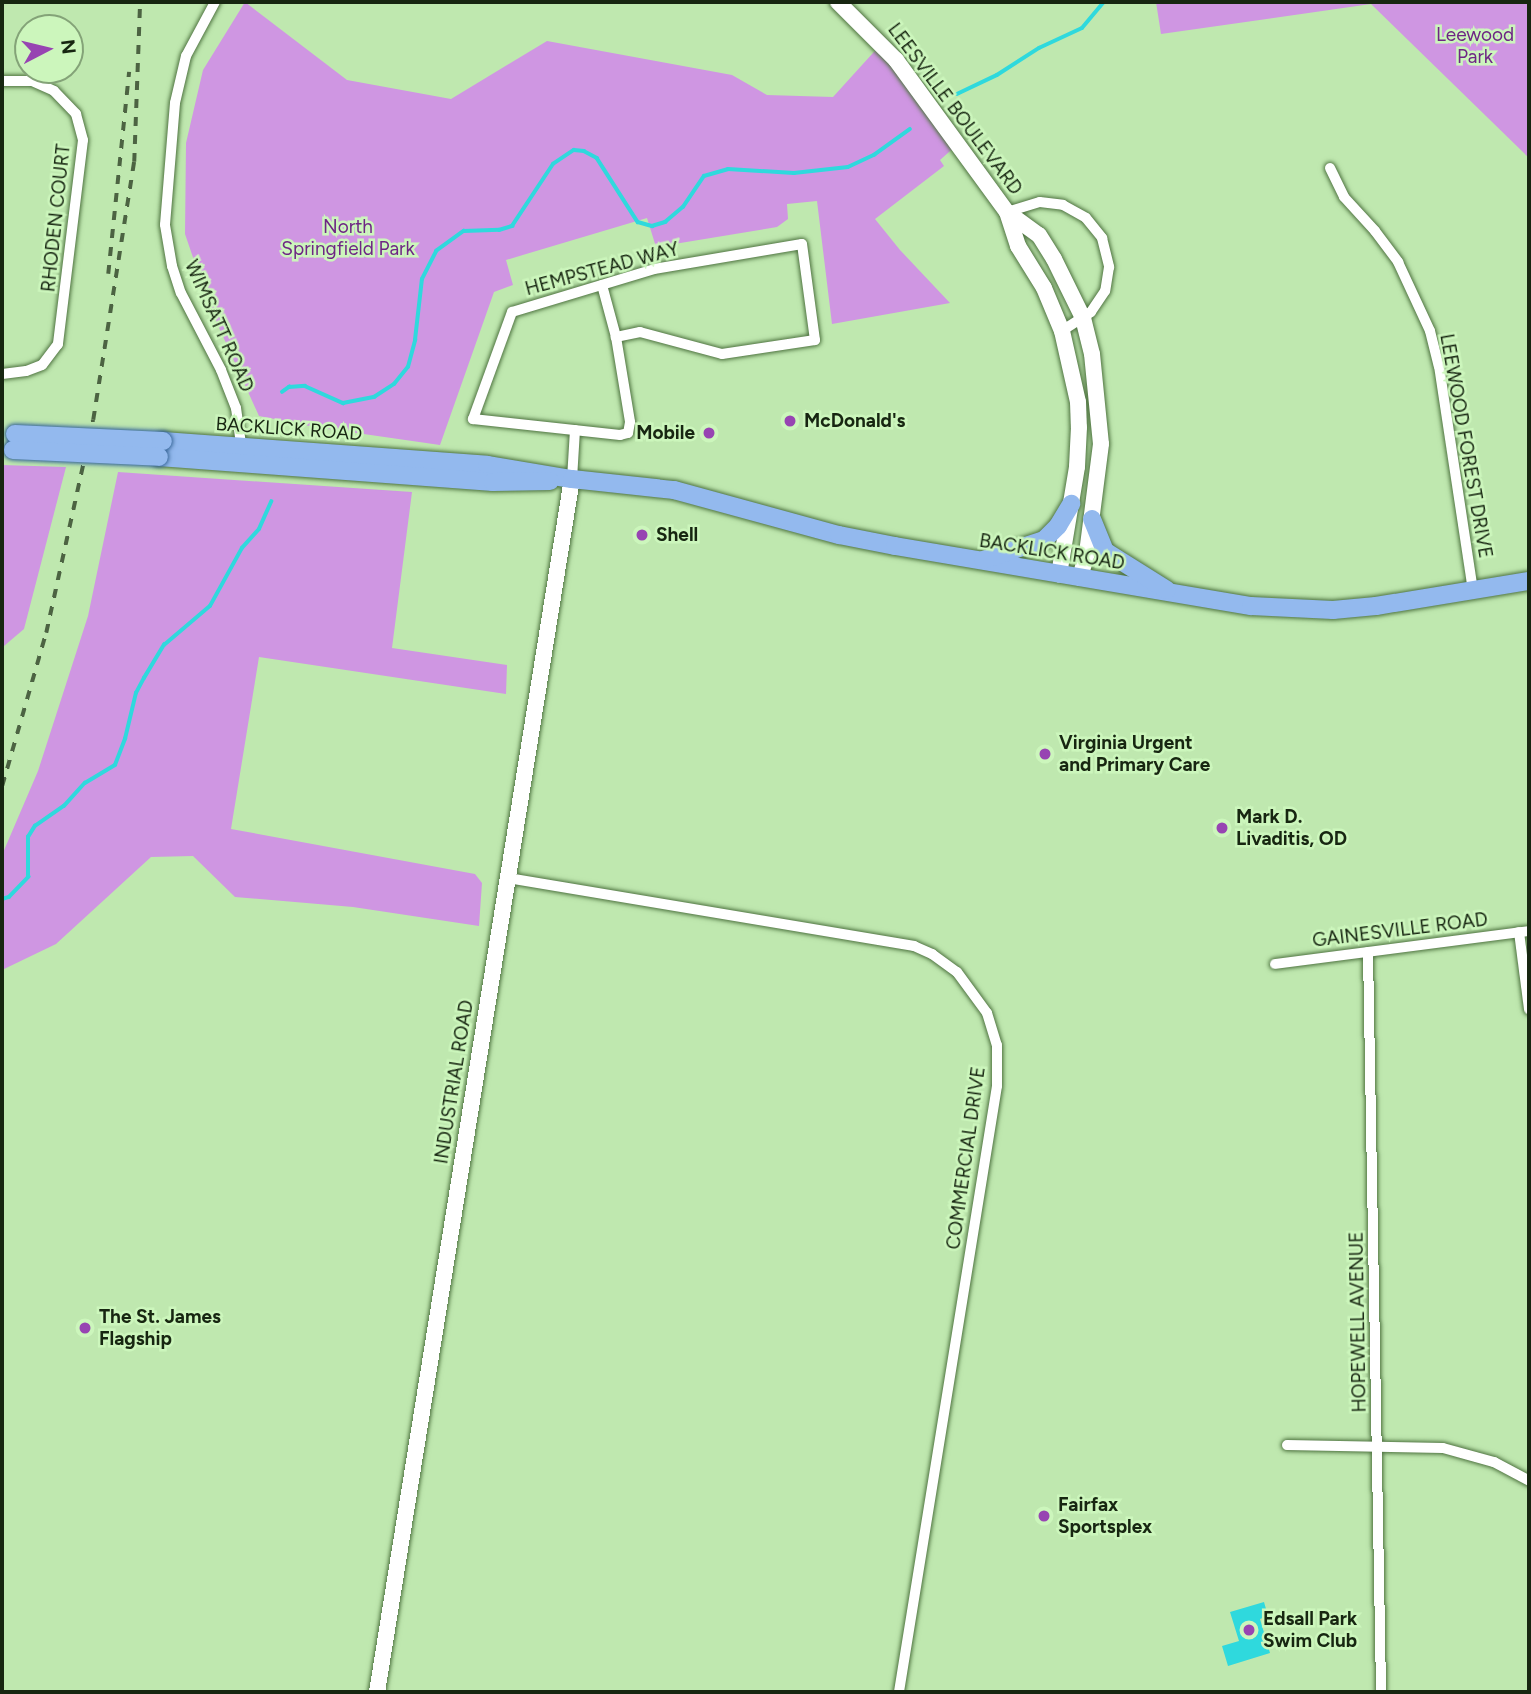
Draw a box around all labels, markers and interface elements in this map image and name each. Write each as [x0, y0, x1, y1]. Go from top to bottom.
north arrow [14, 14, 84, 84]
street label: LEESVILLE BOULEVARD [883, 19, 1027, 199]
park label: Leewood Park [1436, 24, 1514, 68]
text: N [56, 38, 81, 55]
street label: RHODEN COURT [37, 143, 75, 293]
park label: North Springfield Park [281, 216, 415, 260]
street label: HEMPSTEAD WAY [523, 237, 681, 301]
street label: WIMSATT ROAD [180, 257, 258, 395]
street label: LEEWOOD FOREST DRIVE [1435, 332, 1497, 560]
place label: McDonald's [804, 410, 905, 432]
street label: BACKLICK ROAD [215, 413, 363, 445]
marker: McDonald's [782, 413, 798, 429]
place label: Mobile [636, 422, 695, 444]
marker: Mobile [701, 425, 717, 441]
place label: Shell [656, 524, 698, 546]
marker: Shell [634, 527, 650, 543]
street label: BACKLICK ROAD [978, 529, 1126, 575]
place label: Virginia Urgent and Primary Care [1059, 732, 1210, 776]
marker: Virginia Urgent and Primary Care [1037, 746, 1053, 762]
place label: Mark D. Livaditis, OD [1236, 806, 1347, 850]
marker: Mark D. Livaditis, OD [1214, 820, 1230, 836]
street label: GAINESVILLE ROAD [1311, 908, 1489, 952]
street label: INDUSTRIAL ROAD [430, 998, 478, 1166]
street label: COMMERCIAL DRIVE [942, 1065, 990, 1251]
street label: HOPEWELL AVENUE [1345, 1231, 1371, 1413]
place label: The St. James Flagship [99, 1306, 221, 1350]
marker: The St. James Flagship [77, 1320, 93, 1336]
place label: Fairfax Sportsplex [1058, 1494, 1152, 1538]
marker: Fairfax Sportsplex [1036, 1508, 1052, 1524]
place label: Edsall Park Swim Club [1263, 1608, 1357, 1652]
marker: Edsall Park Swim Club [1241, 1622, 1257, 1638]

